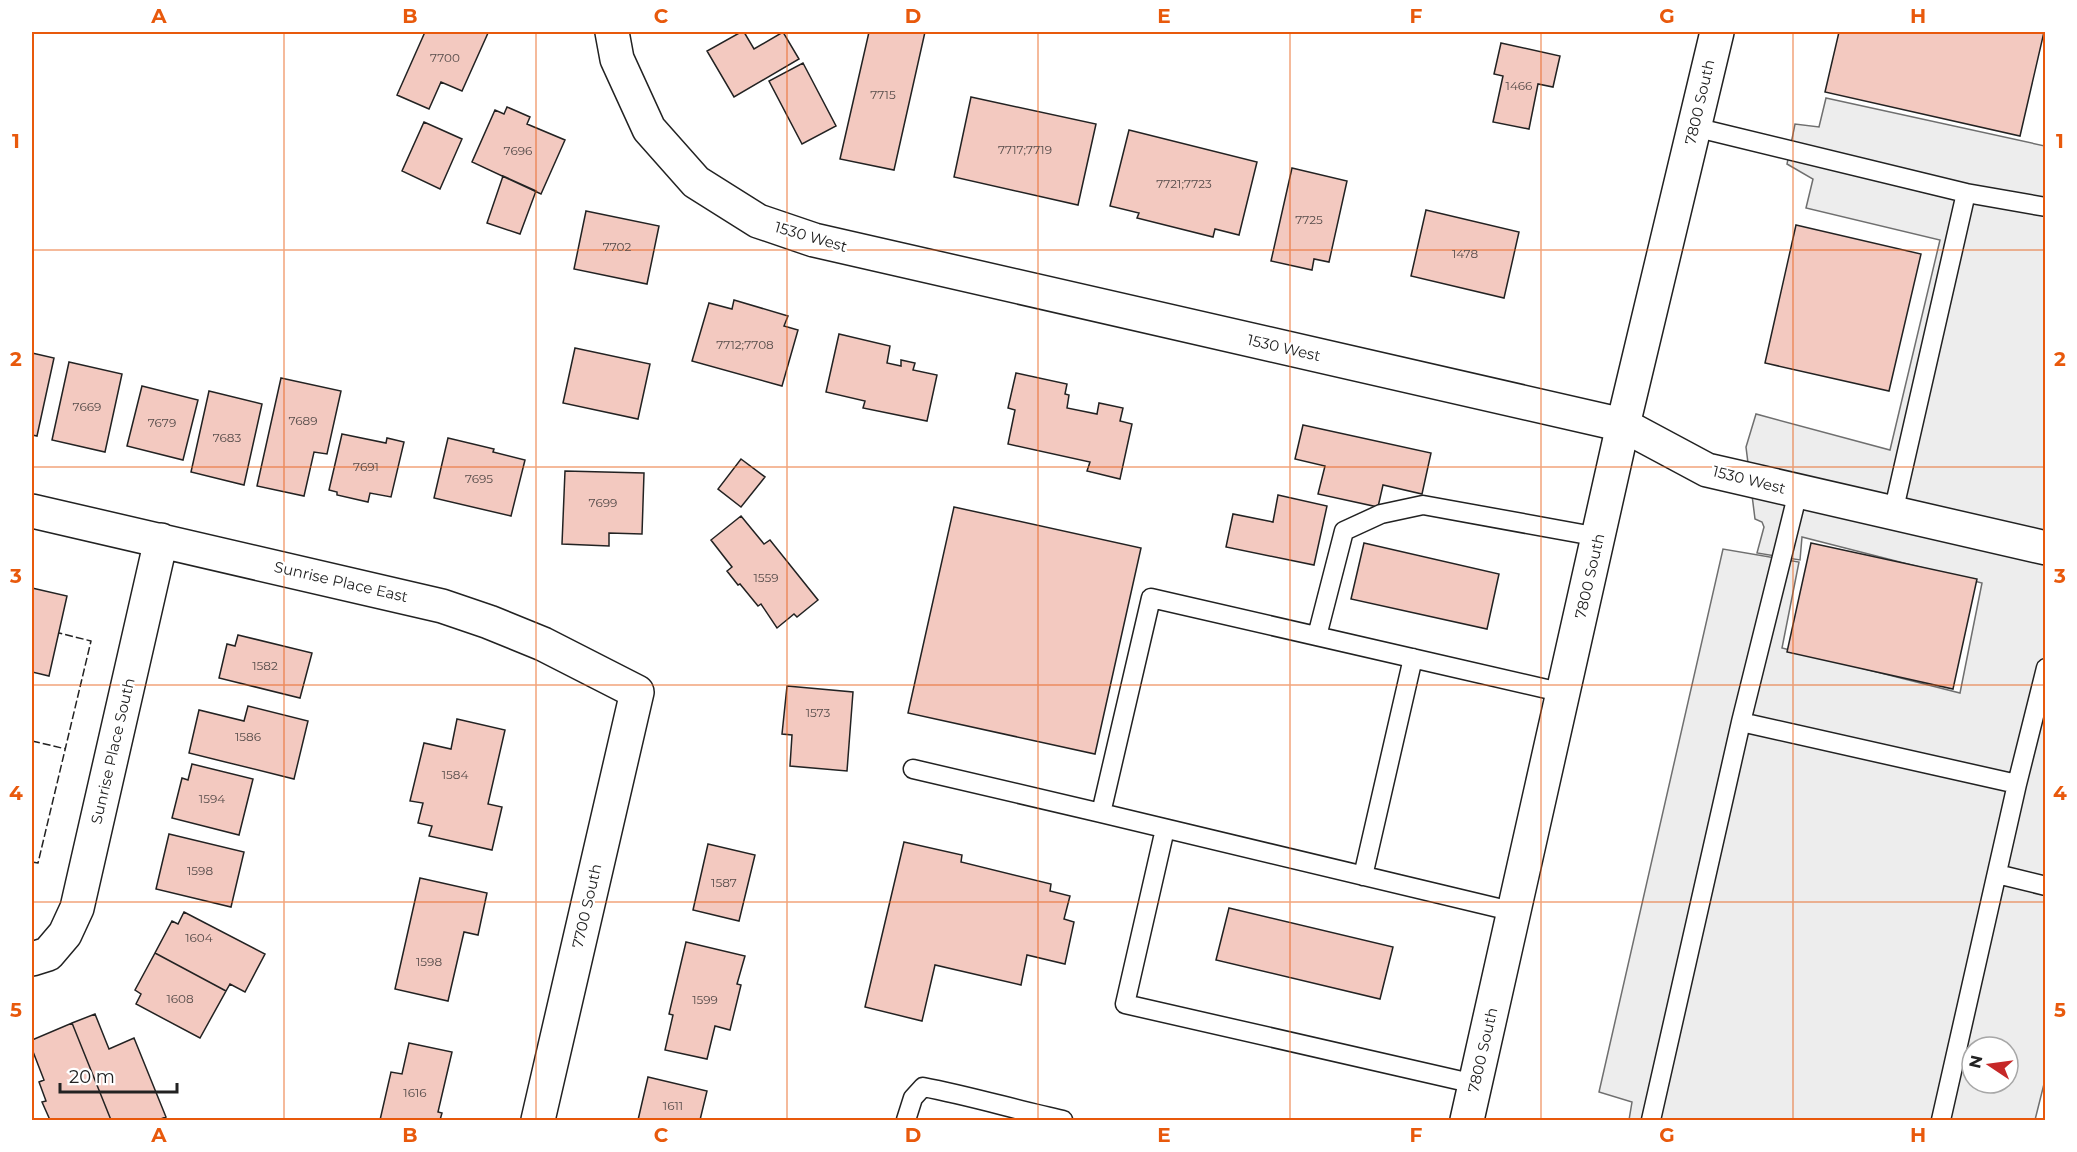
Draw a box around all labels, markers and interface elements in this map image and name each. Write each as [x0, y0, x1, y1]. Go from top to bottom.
text: A [150, 4, 167, 28]
text: B [402, 4, 418, 28]
text: C [654, 4, 669, 28]
text: D [905, 4, 921, 28]
text: E [1157, 4, 1171, 28]
text: F [1410, 4, 1423, 28]
text: G [1659, 4, 1675, 28]
text: H [1910, 4, 1926, 28]
house number: 7700 [430, 50, 460, 65]
street label: 7800 South [1680, 57, 1719, 146]
house number: 1466 [1506, 78, 1532, 93]
house number: 7715 [870, 87, 896, 102]
text: 1 [12, 129, 20, 153]
text: 1 [2056, 129, 2064, 153]
house number: 7717;7719 [998, 142, 1052, 157]
house number: 7696 [504, 143, 532, 158]
house number: 7721;7723 [1156, 176, 1212, 191]
house number: 7725 [1295, 212, 1323, 227]
street label: 1530 West [773, 217, 850, 256]
house number: 7702 [603, 239, 632, 254]
house number: 1478 [1452, 246, 1478, 261]
street label: 1530 West [1246, 330, 1323, 365]
house number: 7712;7708 [716, 337, 774, 352]
text: 2 [10, 347, 22, 371]
text: 2 [2054, 347, 2066, 371]
house number: 7669 [73, 399, 101, 414]
house number: 7689 [288, 413, 318, 428]
house number: 7679 [148, 415, 176, 430]
house number: 7683 [213, 430, 242, 445]
house number: 7691 [353, 459, 379, 474]
street label: 1530 West [1711, 461, 1788, 498]
house number: 7695 [465, 471, 493, 486]
house number: 7699 [589, 495, 617, 510]
street label: 7800 South [1570, 531, 1609, 620]
street label: Sunrise Place East [272, 557, 410, 606]
text: 3 [9, 564, 22, 588]
text: 3 [2053, 564, 2066, 588]
house number: 1559 [753, 570, 779, 585]
house number: 1582 [252, 658, 278, 673]
street label: Sunrise Place South [86, 676, 139, 826]
house number: 1573 [806, 705, 831, 720]
house number: 1586 [235, 729, 261, 744]
house number: 1584 [442, 767, 468, 782]
text: 4 [9, 781, 23, 805]
text: 4 [2053, 781, 2067, 805]
house number: 1594 [199, 791, 225, 806]
street label: 7700 South [568, 862, 605, 950]
house number: 1598 [187, 863, 213, 878]
house number: 1587 [711, 875, 737, 890]
house number: 1604 [185, 930, 213, 945]
house number: 1598 [416, 954, 442, 969]
house number: 1608 [166, 991, 194, 1006]
house number: 1599 [692, 992, 718, 1007]
text: 5 [10, 998, 22, 1022]
text: 5 [2054, 998, 2066, 1022]
street label: 7800 South [1463, 1005, 1502, 1094]
north arrow [1960, 1035, 2020, 1095]
text: N [1965, 1053, 1987, 1070]
scale bar [60, 1056, 177, 1094]
text: 20 m [69, 1066, 115, 1088]
house number: 1616 [403, 1085, 427, 1100]
house number: 1611 [663, 1098, 683, 1113]
text: A [150, 1123, 167, 1147]
text: B [402, 1123, 418, 1147]
text: C [654, 1123, 669, 1147]
text: D [905, 1123, 921, 1147]
text: E [1157, 1123, 1171, 1147]
text: F [1410, 1123, 1423, 1147]
text: G [1659, 1123, 1675, 1147]
text: H [1910, 1123, 1926, 1147]

